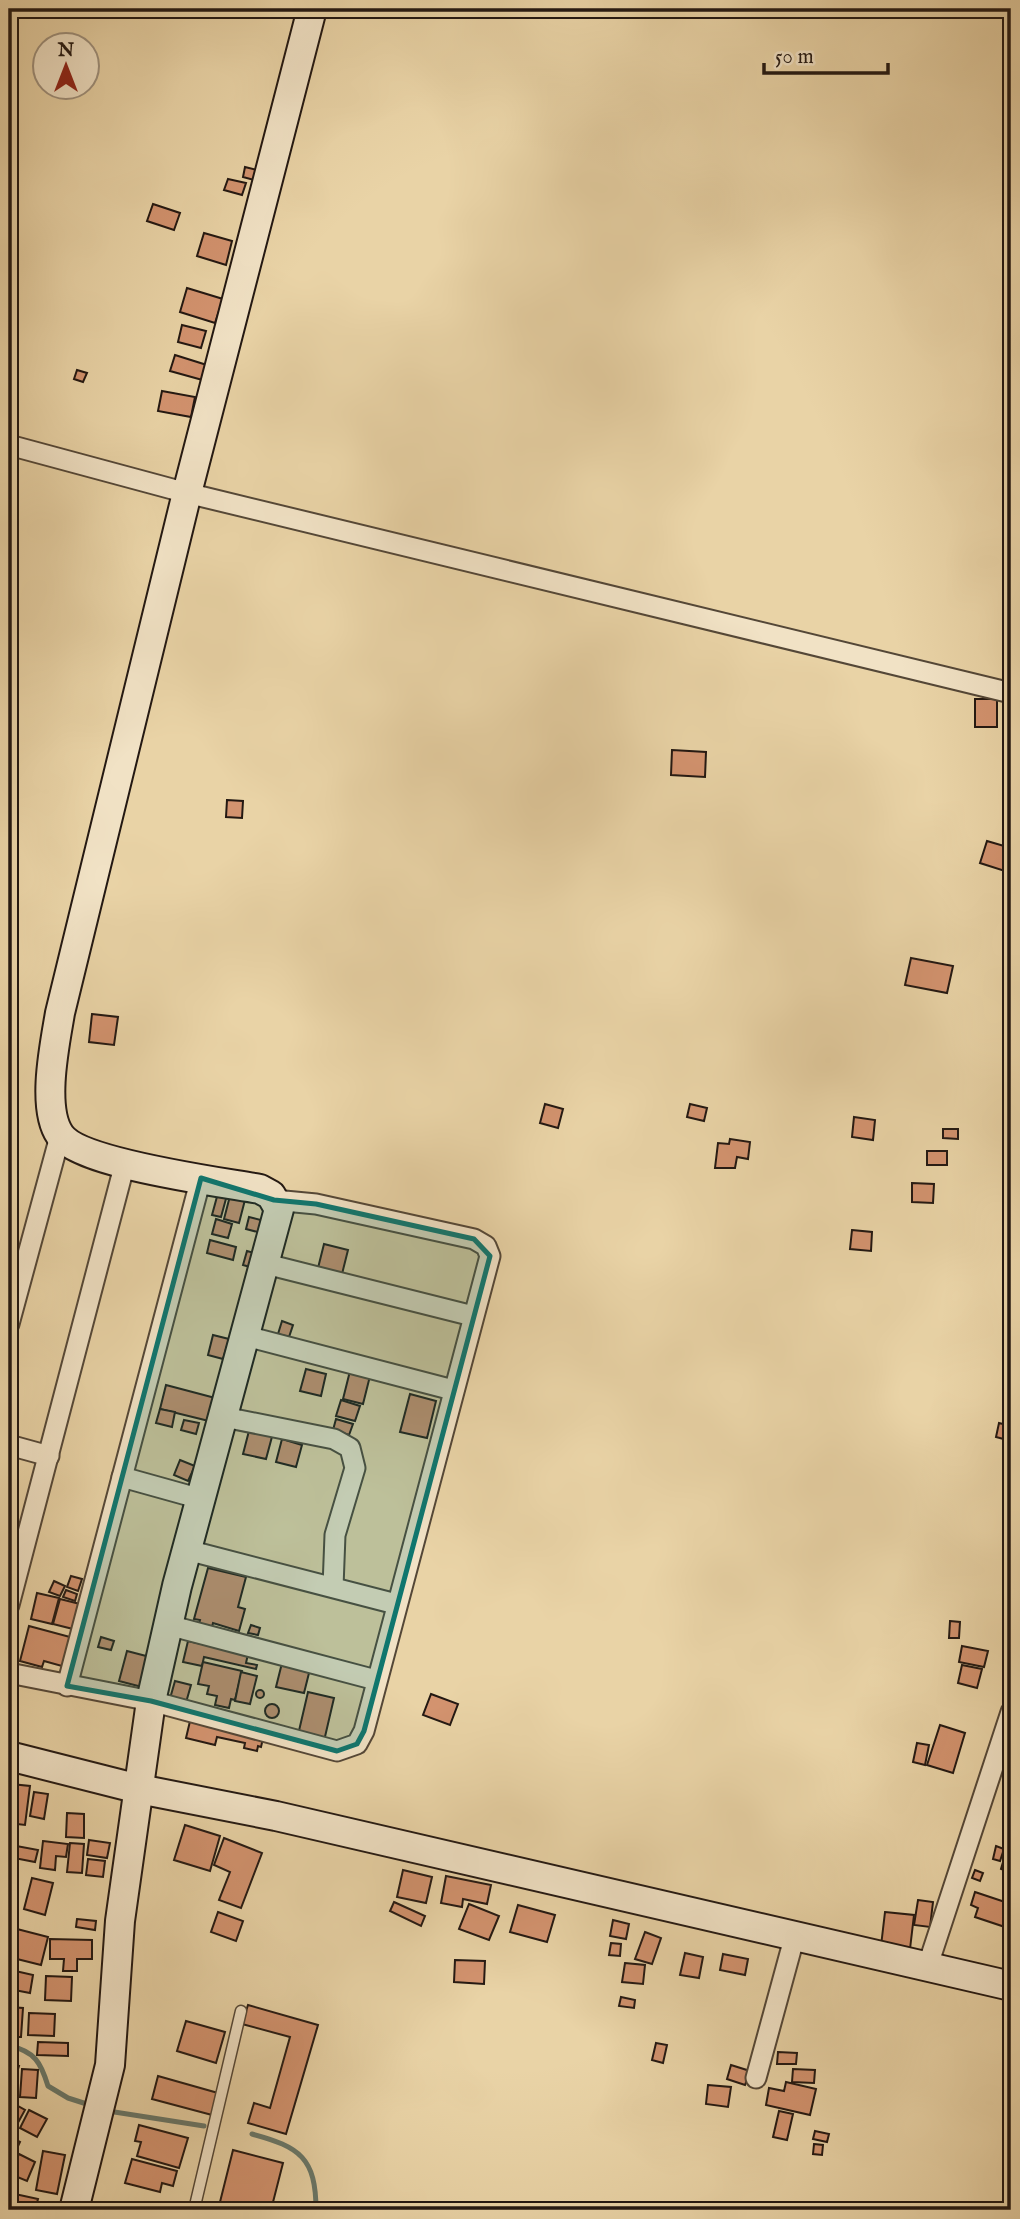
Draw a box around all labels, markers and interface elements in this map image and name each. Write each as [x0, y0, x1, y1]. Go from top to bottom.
north arrow [32, 32, 102, 102]
scale bar [764, 32, 889, 76]
text: N [57, 39, 75, 63]
text: 50 m [775, 44, 814, 71]

